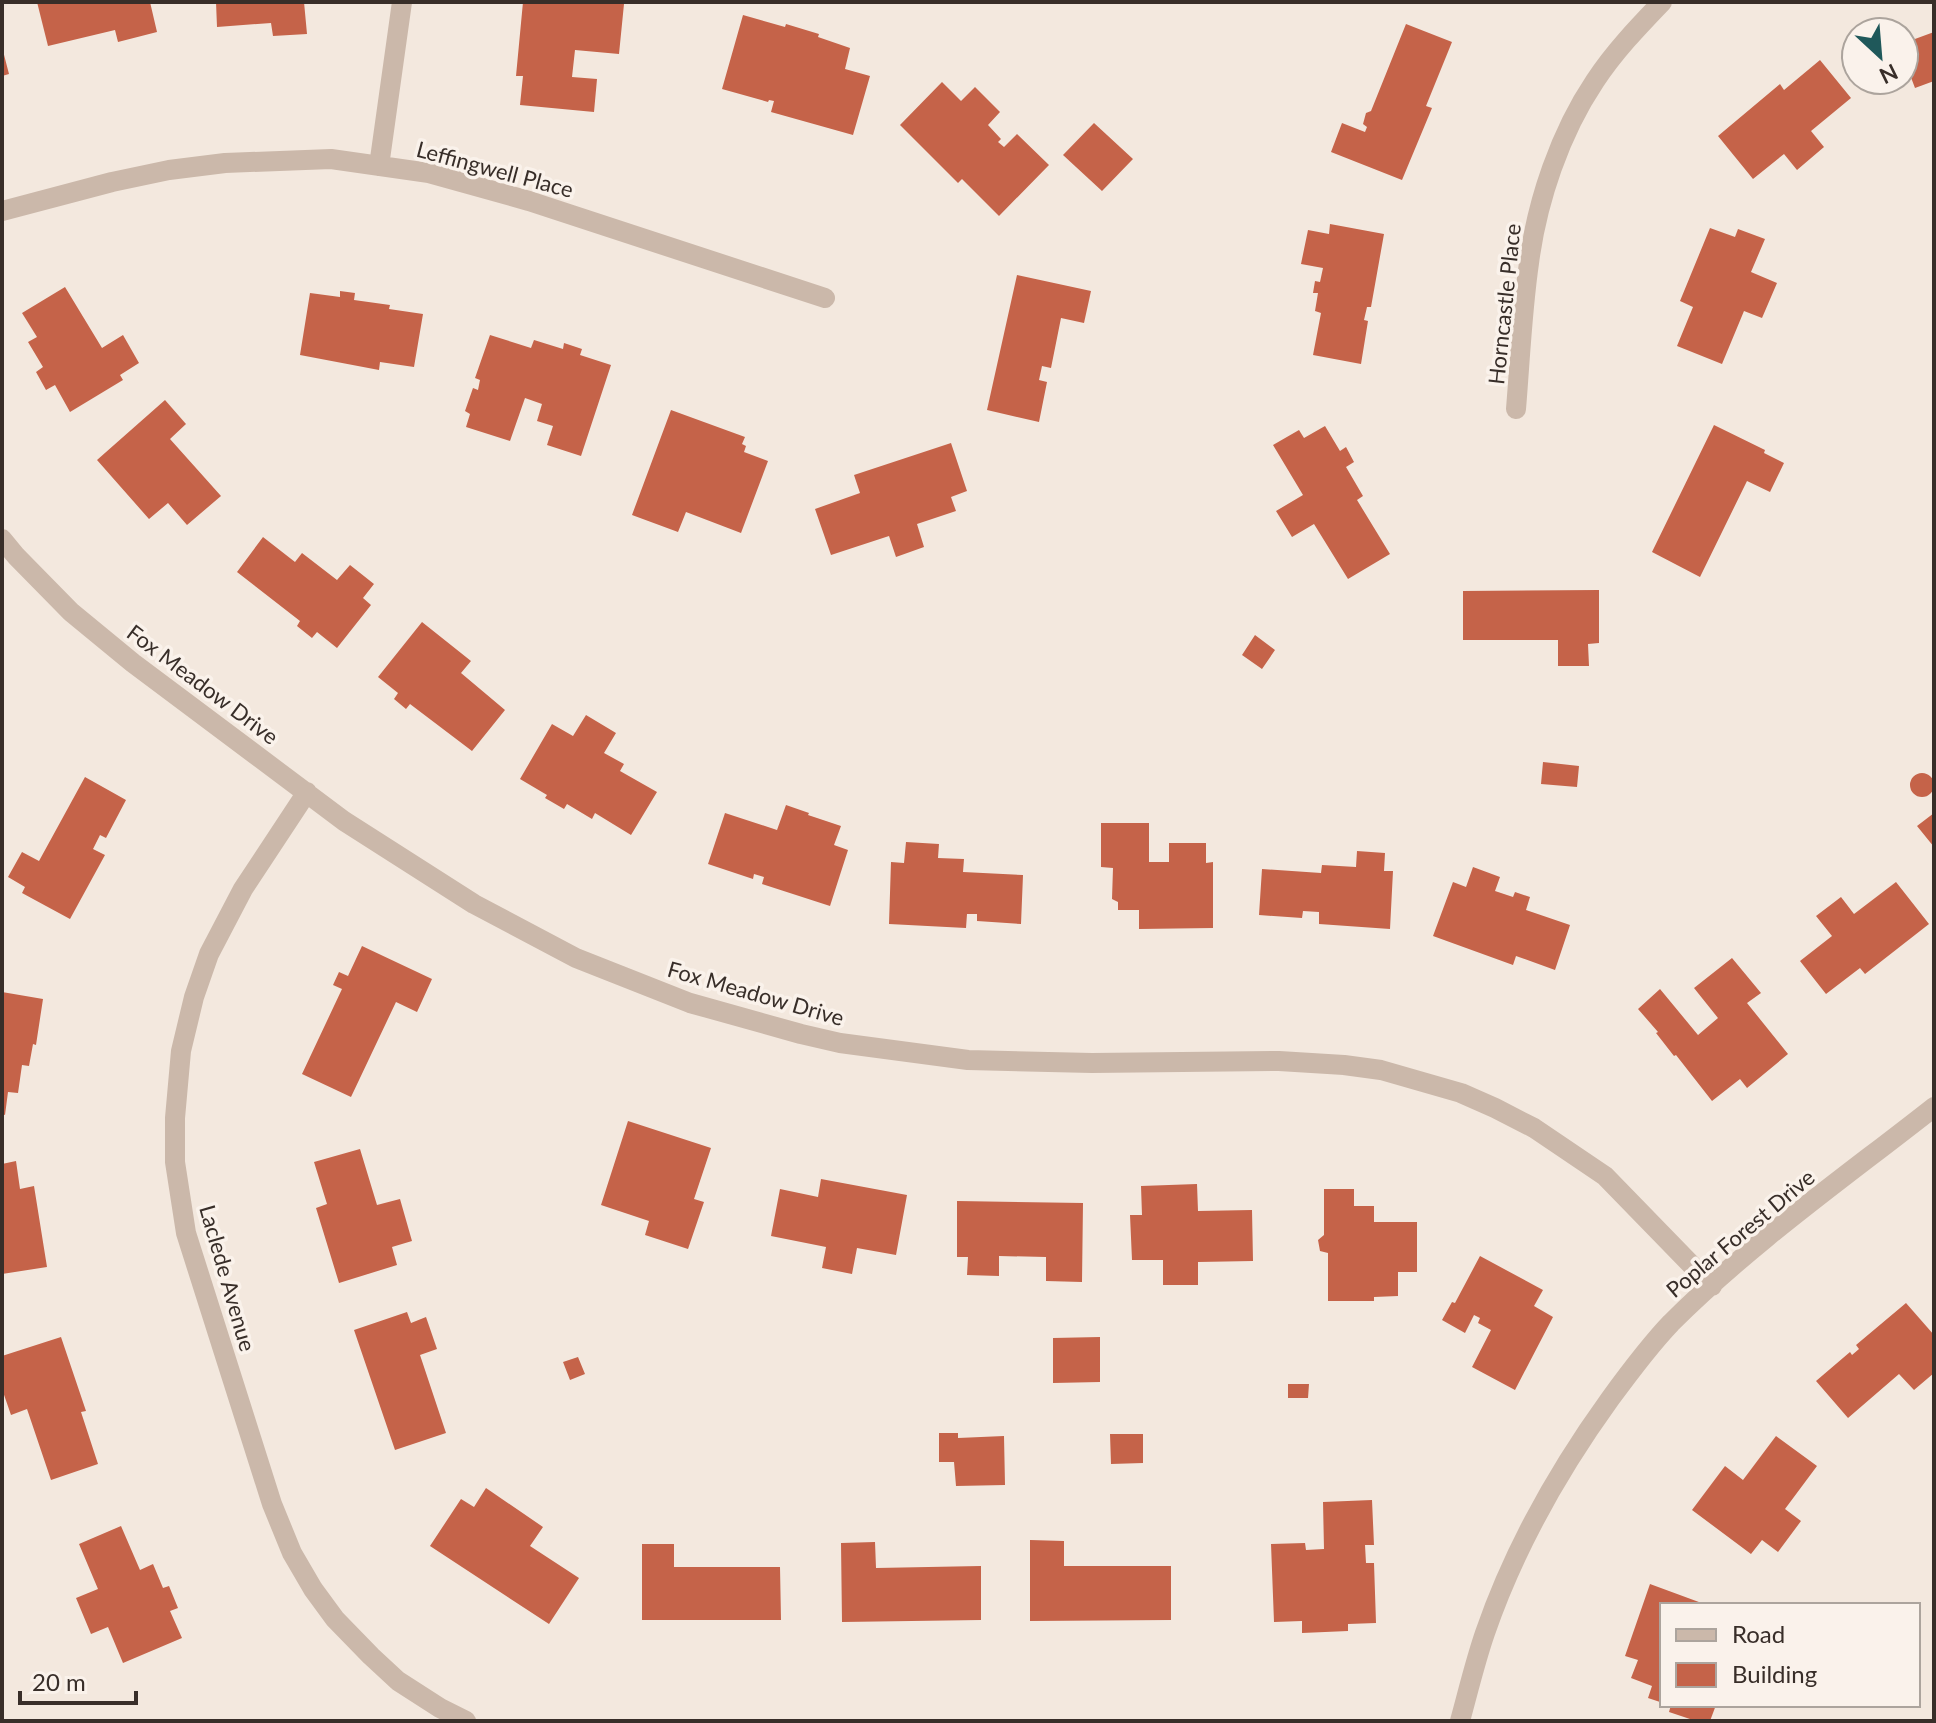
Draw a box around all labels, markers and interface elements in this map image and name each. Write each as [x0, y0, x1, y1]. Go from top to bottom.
north arrow [1840, 16, 1920, 96]
text: N [1875, 59, 1903, 90]
street label: Leffingwell Place [414, 135, 576, 203]
street label: Horncastle Place [1482, 222, 1526, 386]
street label: Fox Meadow Drive [122, 618, 284, 750]
street label: Fox Meadow Drive [665, 955, 847, 1031]
street label: Poplar Forest Drive [1660, 1163, 1820, 1303]
street label: Laclede Avenue [194, 1202, 262, 1354]
legend [1660, 1603, 1920, 1707]
text: Road [1732, 1619, 1785, 1648]
scale bar [20, 1655, 136, 1705]
text: Building [1732, 1659, 1817, 1688]
text: 20 m [32, 1667, 86, 1696]

